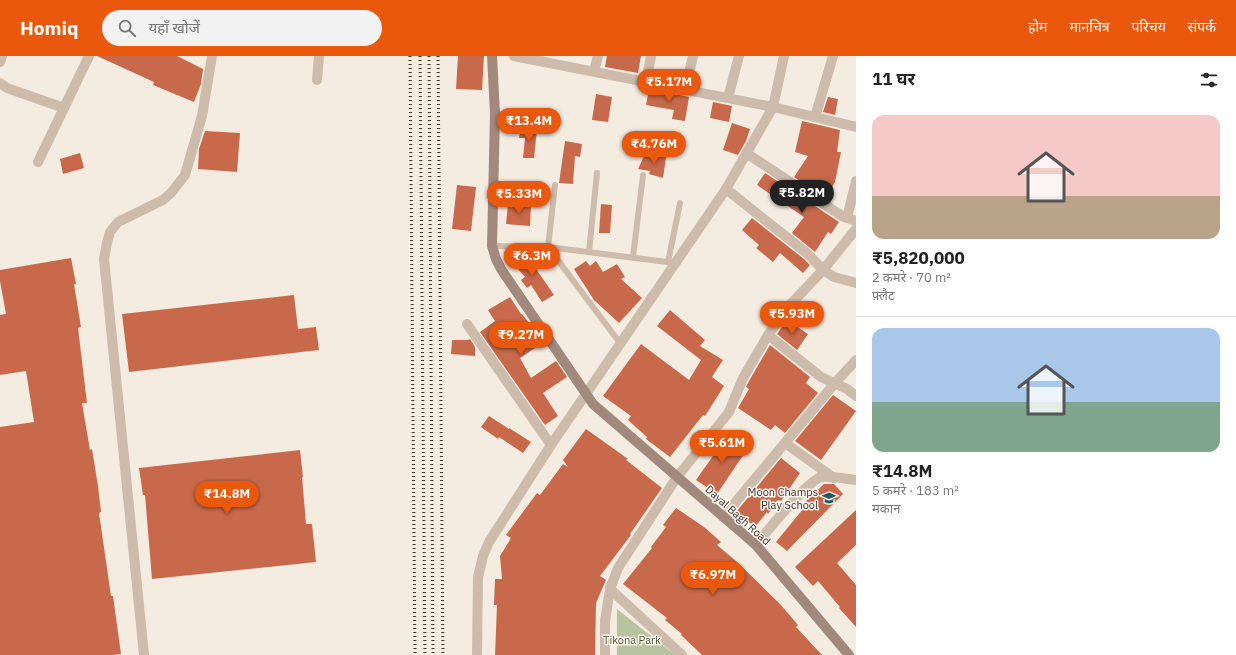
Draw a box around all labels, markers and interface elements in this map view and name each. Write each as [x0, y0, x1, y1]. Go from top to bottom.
search box [102, 10, 382, 46]
text: Homiq [20, 16, 78, 40]
icon: search [116, 17, 138, 39]
text: यहाँ खोजें [148, 18, 200, 37]
text: होम [1028, 18, 1047, 36]
text: मानचित्र [1069, 18, 1110, 36]
text: परिचय [1132, 18, 1166, 36]
text: संपर्क [1188, 18, 1216, 36]
text: 11 घर [872, 68, 915, 90]
pin: ₹5.17M [636, 69, 702, 103]
icon: filters [1198, 69, 1220, 91]
text: ₹5.17M [646, 73, 692, 90]
pin: ₹13.4M [496, 108, 562, 142]
text: ₹13.4M [506, 112, 552, 129]
pin: ₹4.76M [621, 131, 687, 165]
text: ₹4.76M [631, 135, 677, 152]
icon: home [1010, 141, 1082, 213]
pin: ₹5.82M [769, 180, 835, 214]
pin: ₹5.33M [486, 181, 552, 215]
text: ₹5.82M [779, 184, 825, 201]
text: ₹5.33M [496, 185, 542, 202]
pin: ₹6.3M [504, 243, 560, 277]
text: ₹6.3M [513, 247, 551, 264]
text: ₹5,820,000 [872, 247, 965, 269]
text: 2 कमरे · 70 m² [872, 269, 951, 286]
text: फ़्लैट [872, 287, 895, 304]
pin: ₹5.93M [759, 301, 825, 335]
text: ₹5.93M [769, 305, 815, 322]
pin: ₹9.27M [488, 322, 554, 356]
text: ₹9.27M [498, 326, 544, 343]
icon: home [1010, 354, 1082, 426]
pin: ₹5.61M [689, 430, 755, 464]
text: ₹5.61M [699, 434, 745, 451]
text: ₹14.8M [872, 460, 933, 482]
pin: ₹14.8M [194, 481, 260, 515]
street label: Dayal Bagh Road [702, 482, 774, 548]
text: 5 कमरे · 183 m² [872, 482, 959, 499]
text: ₹14.8M [204, 485, 250, 502]
place label: Moon Champs Play School [748, 485, 818, 512]
school or university icon: Moon Champs Play School [821, 490, 837, 506]
text: मकान [872, 500, 900, 517]
pin: ₹6.97M [680, 562, 746, 596]
text: ₹6.97M [690, 566, 736, 583]
park label: Tikona Park [603, 633, 661, 647]

